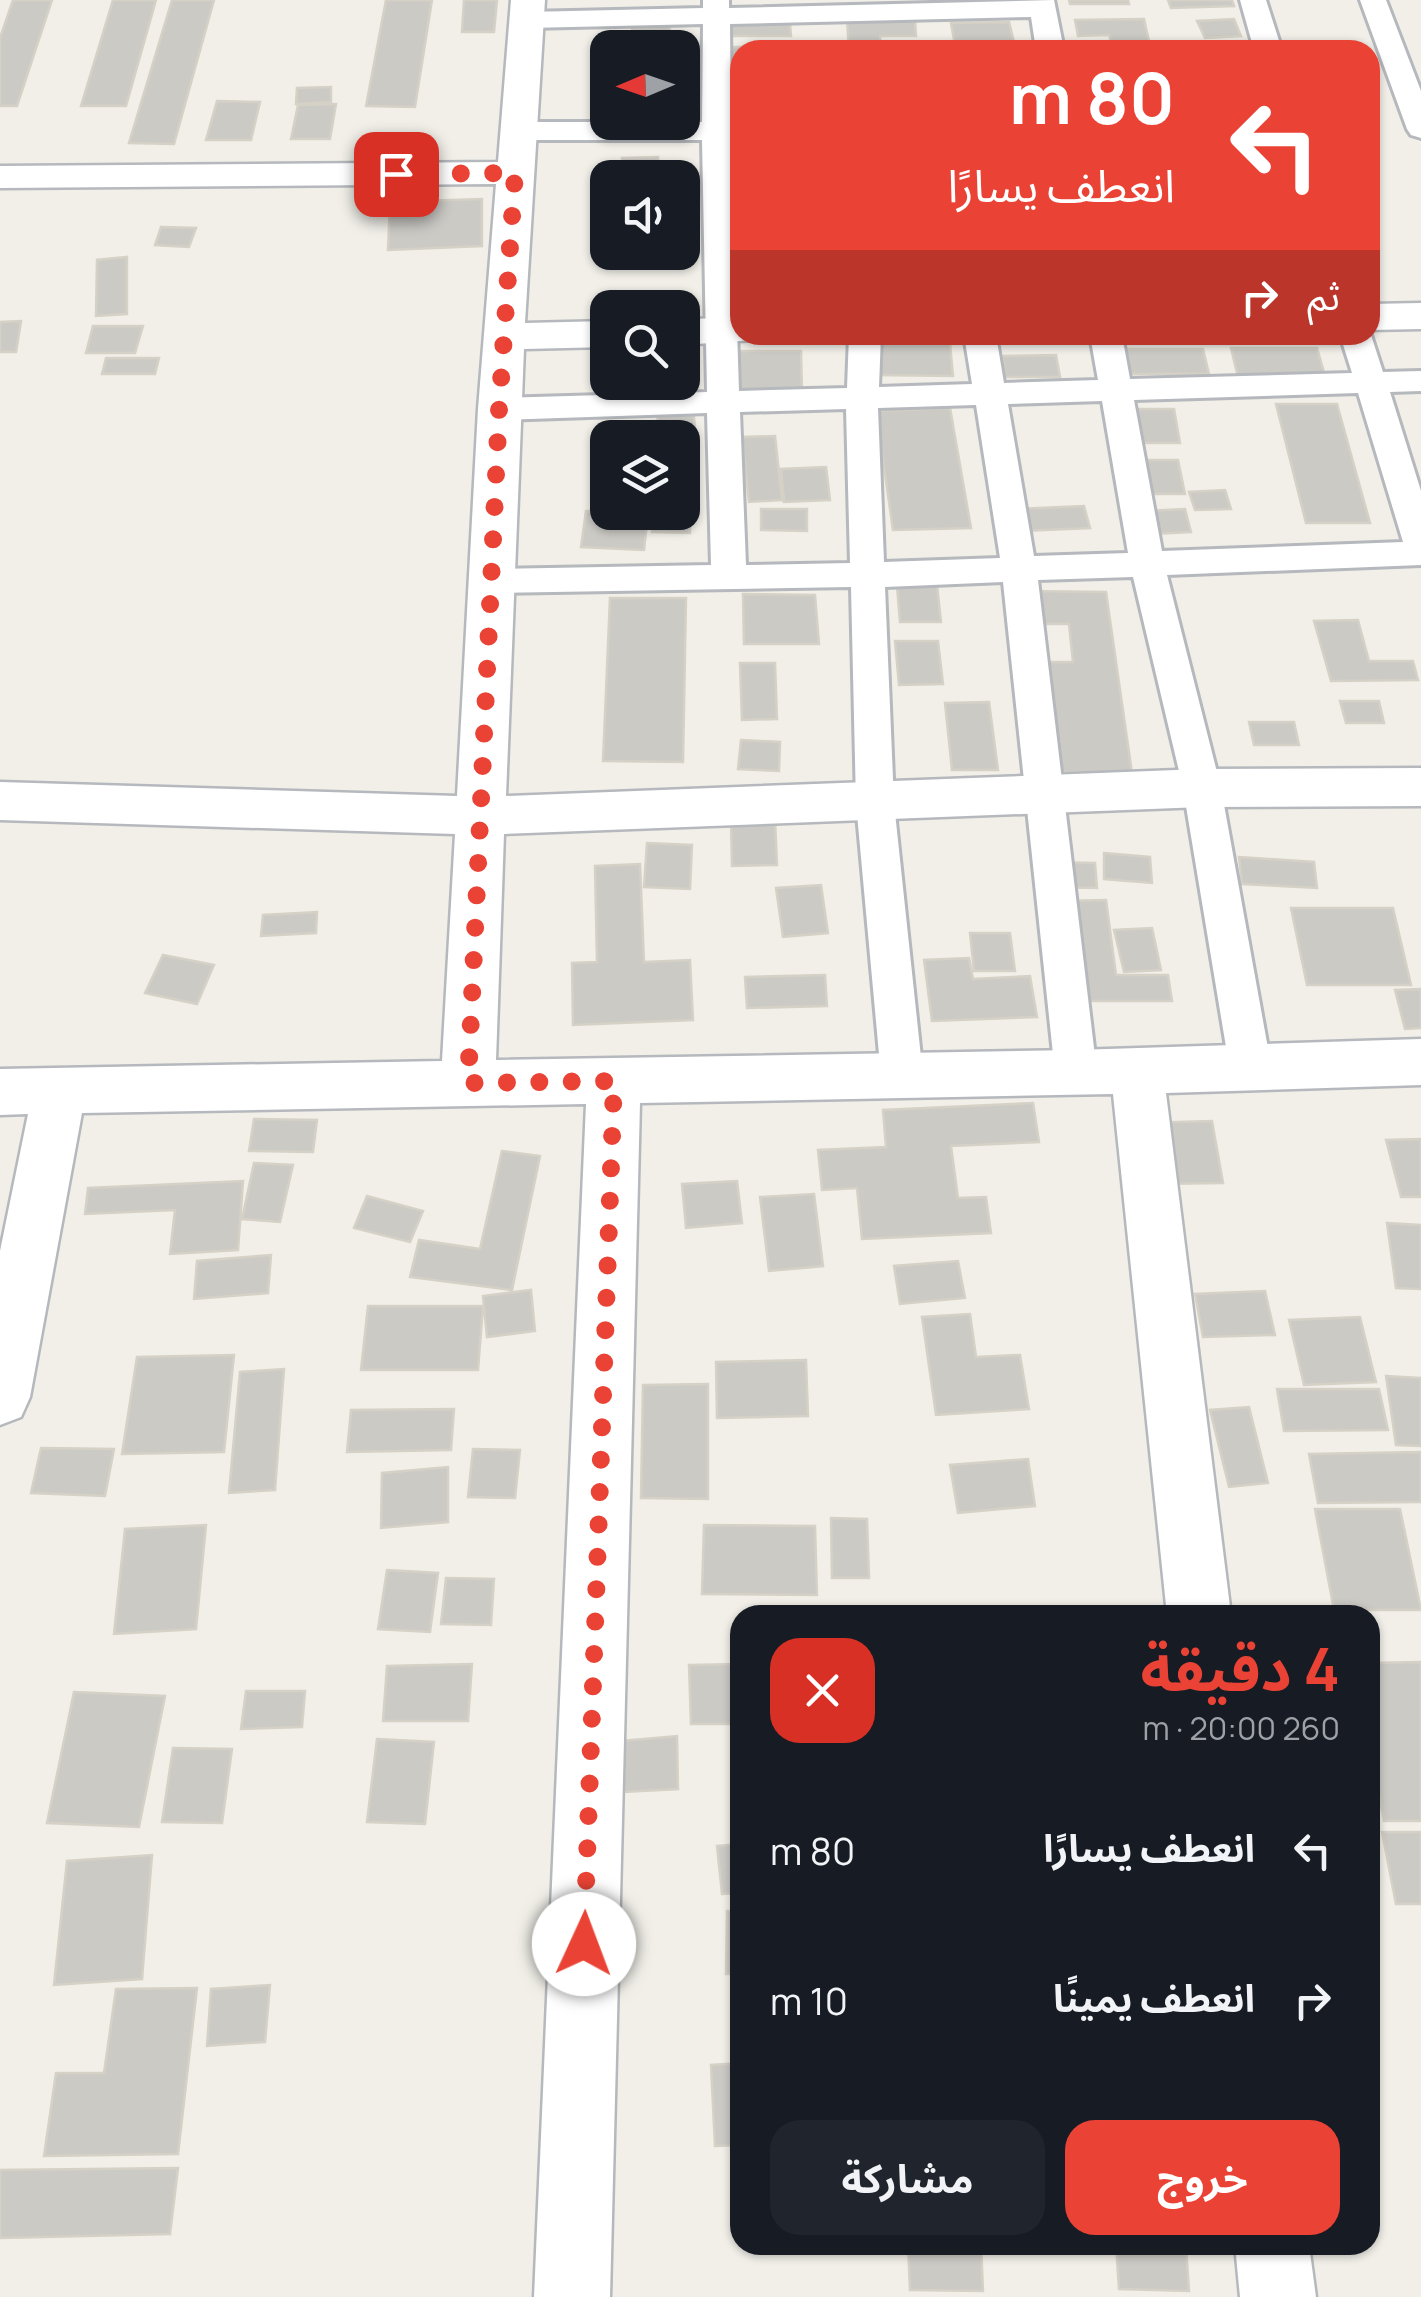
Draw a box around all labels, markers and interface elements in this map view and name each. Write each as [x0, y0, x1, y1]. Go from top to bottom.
north arrow [590, 30, 700, 140]
map controls [590, 30, 700, 530]
text: 80 m [1009, 49, 1175, 145]
icon: left [1210, 80, 1340, 210]
pin [354, 132, 439, 217]
icon: arrive [369, 147, 424, 202]
text: انعطف يسارًا [947, 154, 1175, 216]
button: sound [590, 160, 700, 270]
text: ثم [1307, 269, 1340, 321]
icon: right [1232, 270, 1287, 325]
button: search [590, 290, 700, 400]
button: layers [590, 420, 700, 530]
text: 4 دقيقة [1141, 1627, 1340, 1709]
button: close [770, 1638, 875, 1743]
text: 260 m · 20:00 [1142, 1706, 1340, 1750]
text: انعطف يسارًا [1043, 1821, 1255, 1873]
icon: left [1285, 1823, 1340, 1878]
text: 80 m [770, 1824, 855, 1876]
position arrow [532, 1892, 636, 1996]
text: انعطف يمينًا [1053, 1971, 1255, 2023]
icon: right [1285, 1973, 1340, 2028]
text: 10 m [770, 1974, 848, 2026]
button: مشاركة [770, 2120, 1045, 2235]
button: خروج [1065, 2120, 1340, 2235]

